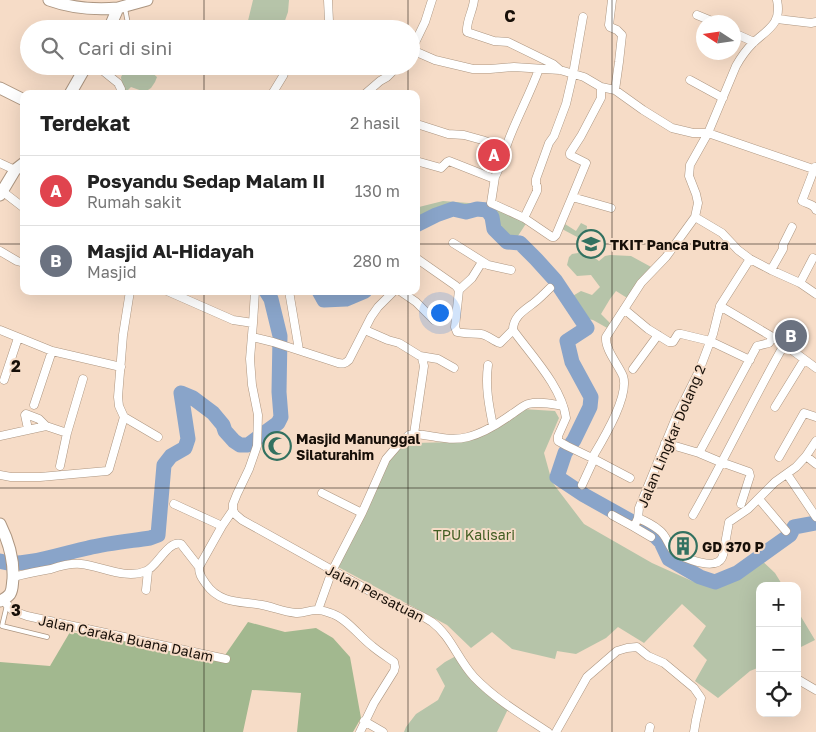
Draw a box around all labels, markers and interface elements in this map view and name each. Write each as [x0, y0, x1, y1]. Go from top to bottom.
text: C [504, 6, 516, 26]
north arrow [696, 15, 741, 60]
search box [20, 20, 420, 75]
icon: search [38, 34, 66, 62]
text: Cari di sini [78, 36, 172, 59]
text: Terdekat [40, 110, 130, 136]
text: 2 hasil [350, 113, 400, 133]
pin: A [478, 136, 510, 174]
text: Posyandu Sedap Malam II [87, 169, 325, 192]
text: A [50, 181, 62, 201]
text: 130 m [355, 181, 400, 201]
text: Rumah sakit [87, 192, 182, 212]
school or university icon: TKIT Panca Putra [576, 229, 606, 259]
place label: TKIT Panca Putra [610, 236, 729, 253]
text: Masjid Al-Hidayah [87, 239, 254, 262]
text: B [50, 251, 62, 271]
text: 280 m [353, 251, 400, 271]
text: Masjid [87, 262, 137, 282]
your location [427, 300, 453, 326]
pin: B [775, 317, 807, 355]
text: 2 [11, 356, 21, 376]
street label: Jalan Lingkar Dolang 2 [633, 362, 709, 510]
place label: Masjid Manunggal Silaturahim [296, 430, 420, 463]
mosque icon: Masjid Manunggal Silaturahim [262, 431, 292, 461]
park label: TPU Kalisari [433, 526, 515, 543]
building icon: GD 370 P [668, 531, 698, 561]
place label: GD 370 P [702, 538, 764, 555]
street label: Jalan Persatuan [323, 561, 427, 625]
map controls [756, 582, 801, 717]
button: + [756, 582, 801, 627]
text: 3 [11, 600, 21, 620]
street label: Jalan Caraka Buana Dalam [37, 611, 215, 665]
button: − [756, 627, 801, 672]
button: locate [756, 672, 801, 717]

